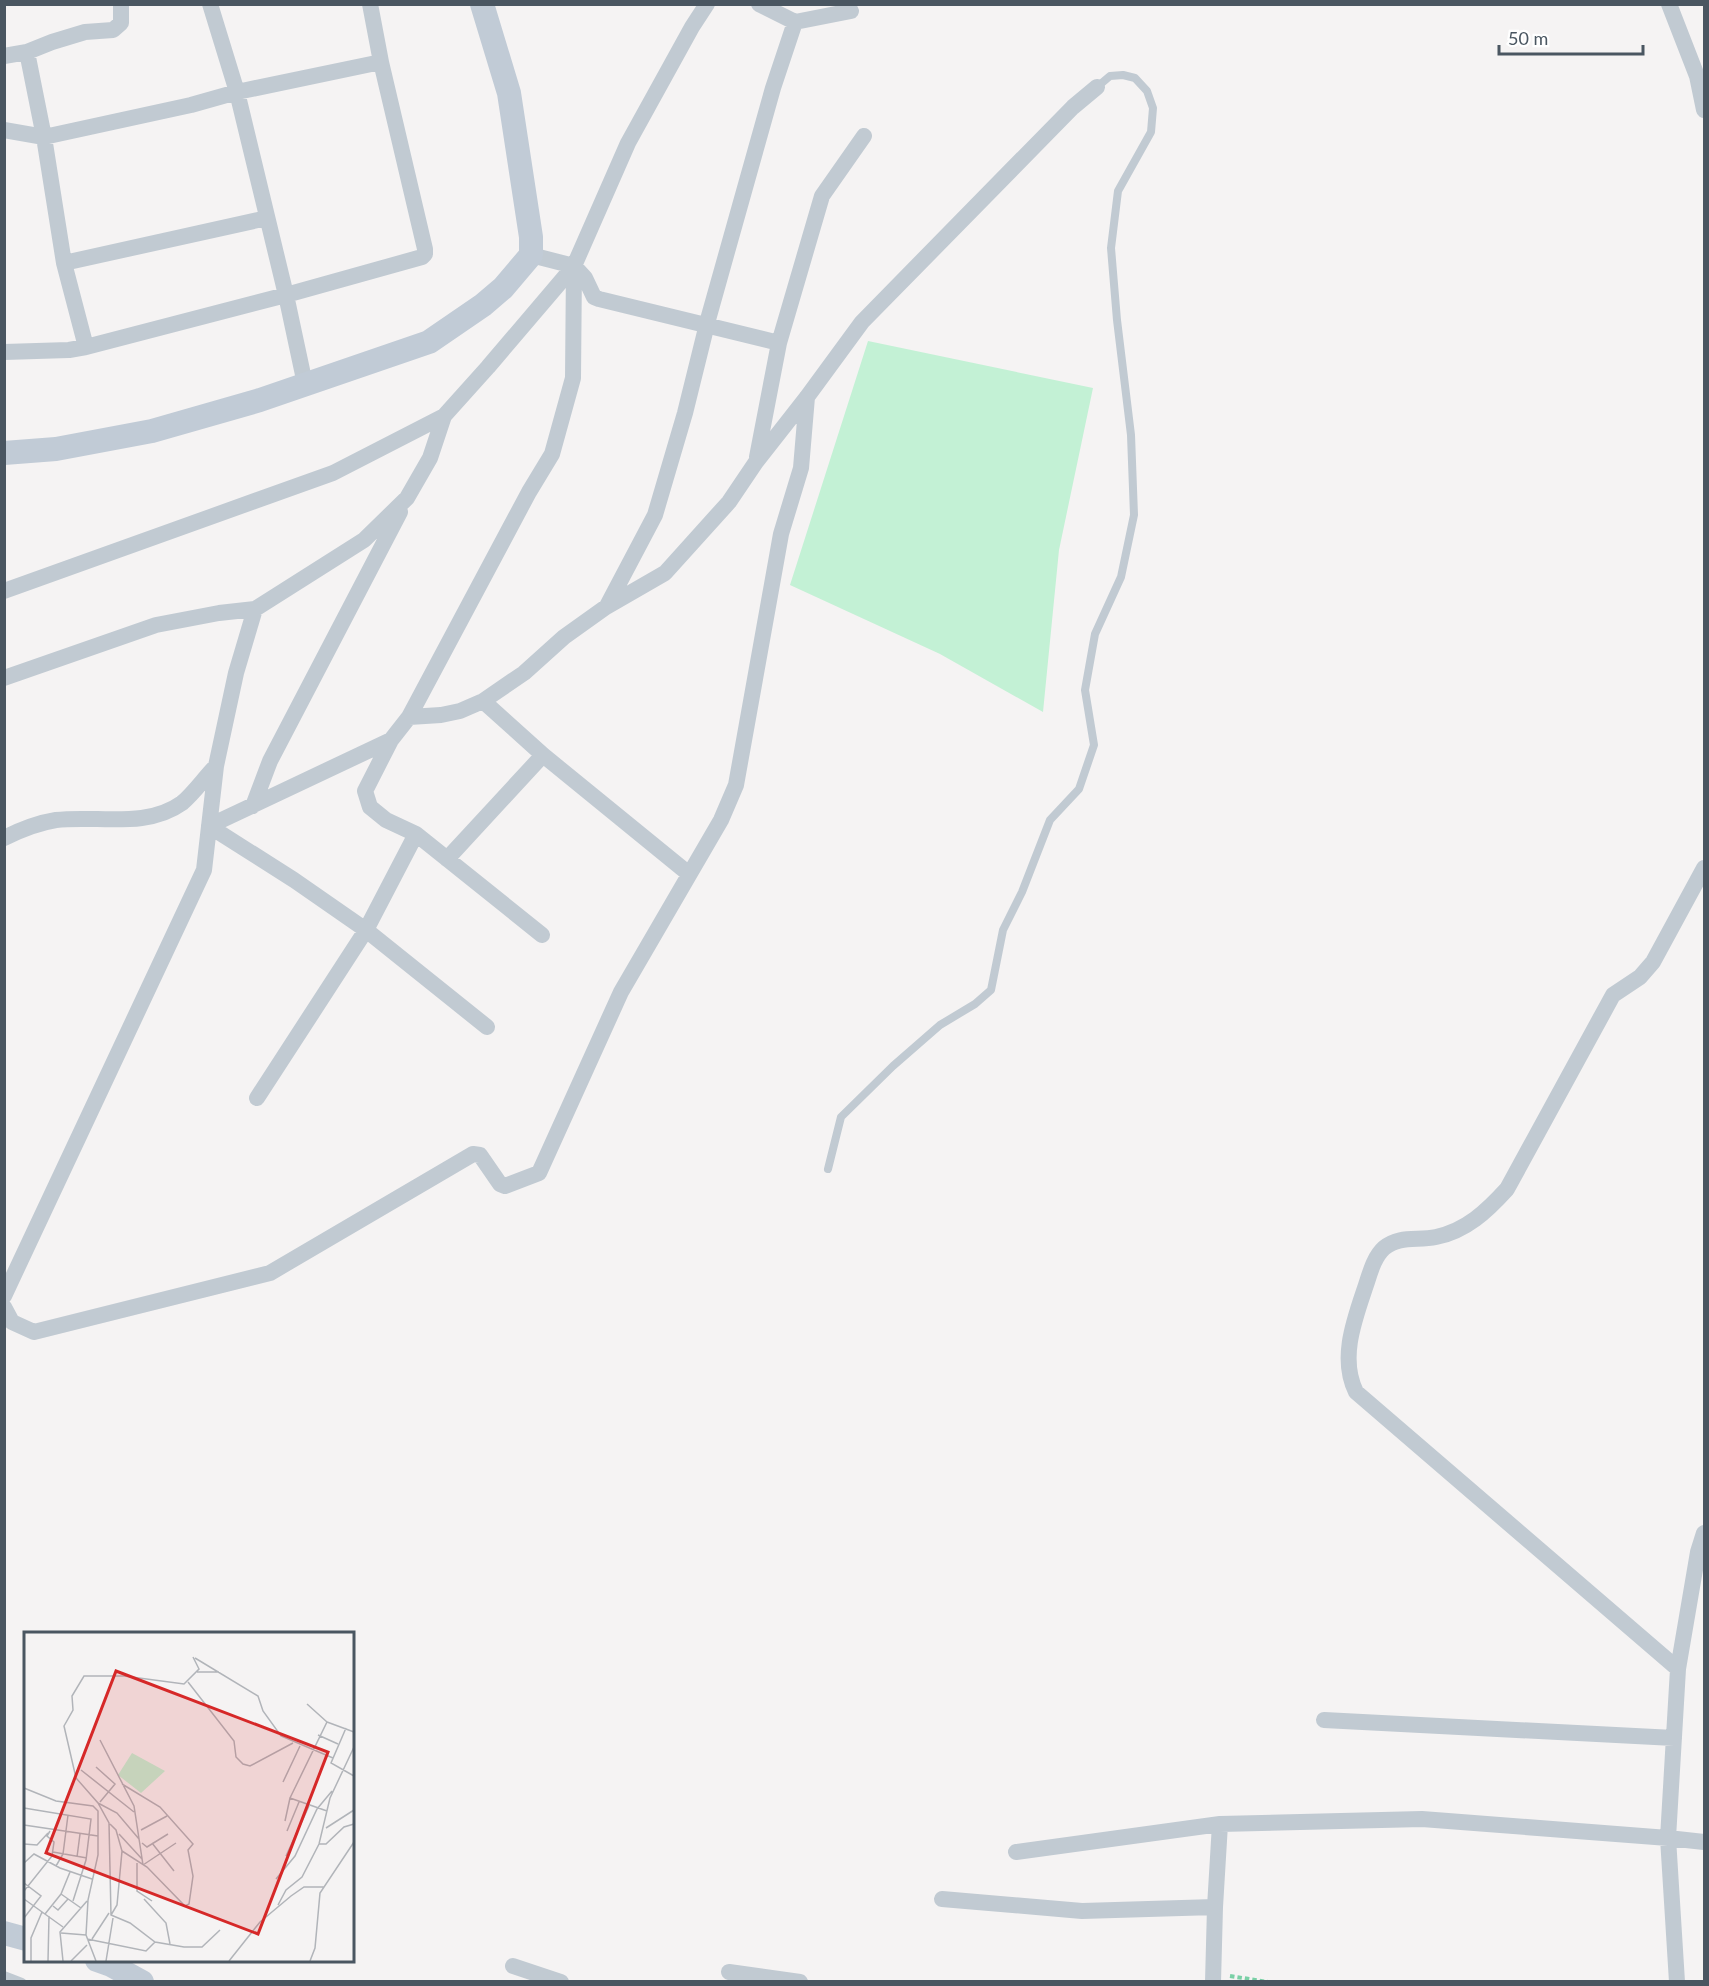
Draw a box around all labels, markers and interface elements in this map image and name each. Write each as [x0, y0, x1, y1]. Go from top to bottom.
scale bar [1499, 18, 1643, 56]
text: 50 m [1508, 27, 1548, 49]
inset map [24, 1632, 354, 1962]

